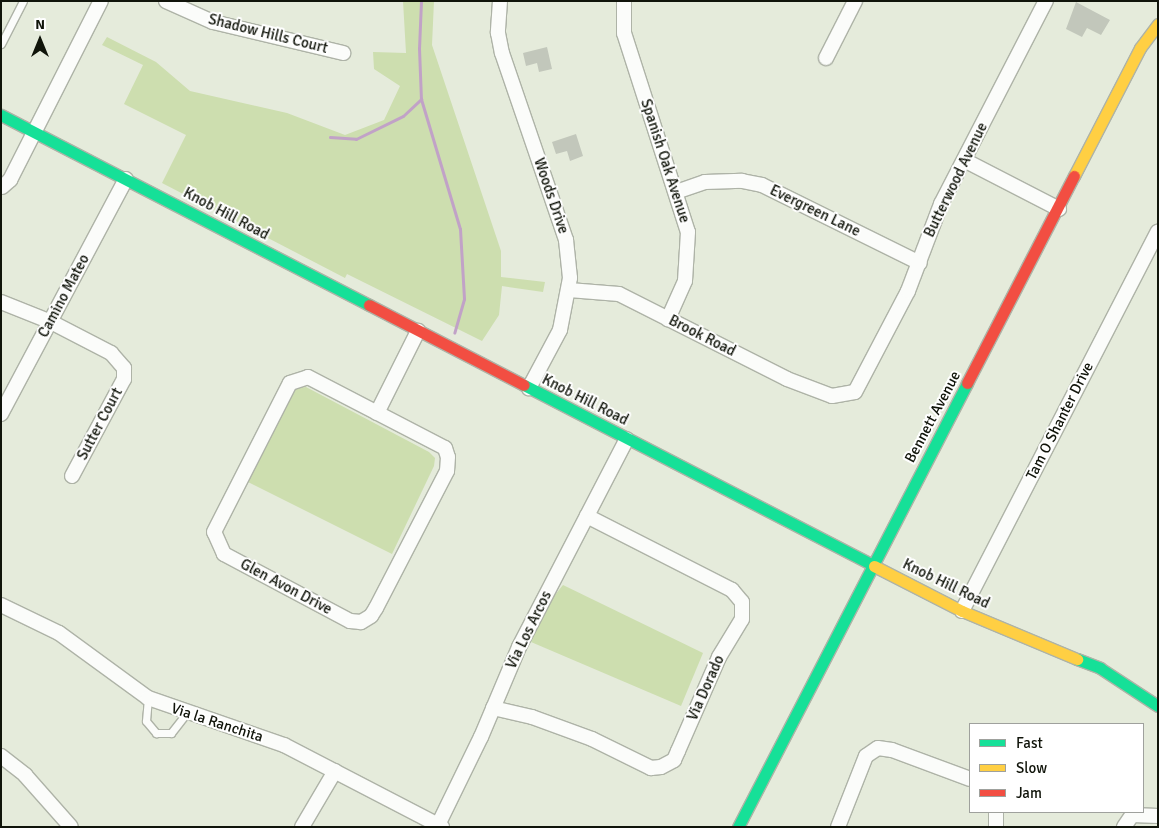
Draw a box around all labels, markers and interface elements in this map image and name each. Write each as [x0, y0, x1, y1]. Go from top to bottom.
street label: Shadow Hills Court [206, 10, 330, 58]
north arrow [15, 15, 65, 65]
text: N [35, 16, 45, 33]
street label: Spanish Oak Avenue [636, 97, 694, 225]
street label: Butterwood Avenue [920, 120, 992, 240]
street label: Woods Drive [530, 156, 572, 236]
street label: Evergreen Lane [767, 181, 863, 241]
street label: Knob Hill Road [180, 184, 272, 244]
street label: Camino Mateo [34, 251, 94, 341]
street label: Brook Road [666, 311, 738, 361]
street label: Tam O Shanter Drive [1023, 359, 1097, 483]
street label: Bennett Avenue [901, 368, 965, 466]
street label: Knob Hill Road [539, 371, 631, 429]
street label: Sutter Court [73, 385, 127, 463]
street label: Glen Avon Drive [237, 555, 335, 619]
street label: Knob Hill Road [900, 555, 992, 613]
street label: Via Los Arcos [502, 588, 556, 672]
street label: Via Dorado [684, 652, 728, 724]
street label: Via la Ranchita [169, 700, 265, 746]
legend [969, 723, 1144, 813]
text: Fast [1016, 734, 1043, 752]
text: Slow [1016, 759, 1047, 777]
text: Jam [1016, 784, 1042, 802]

